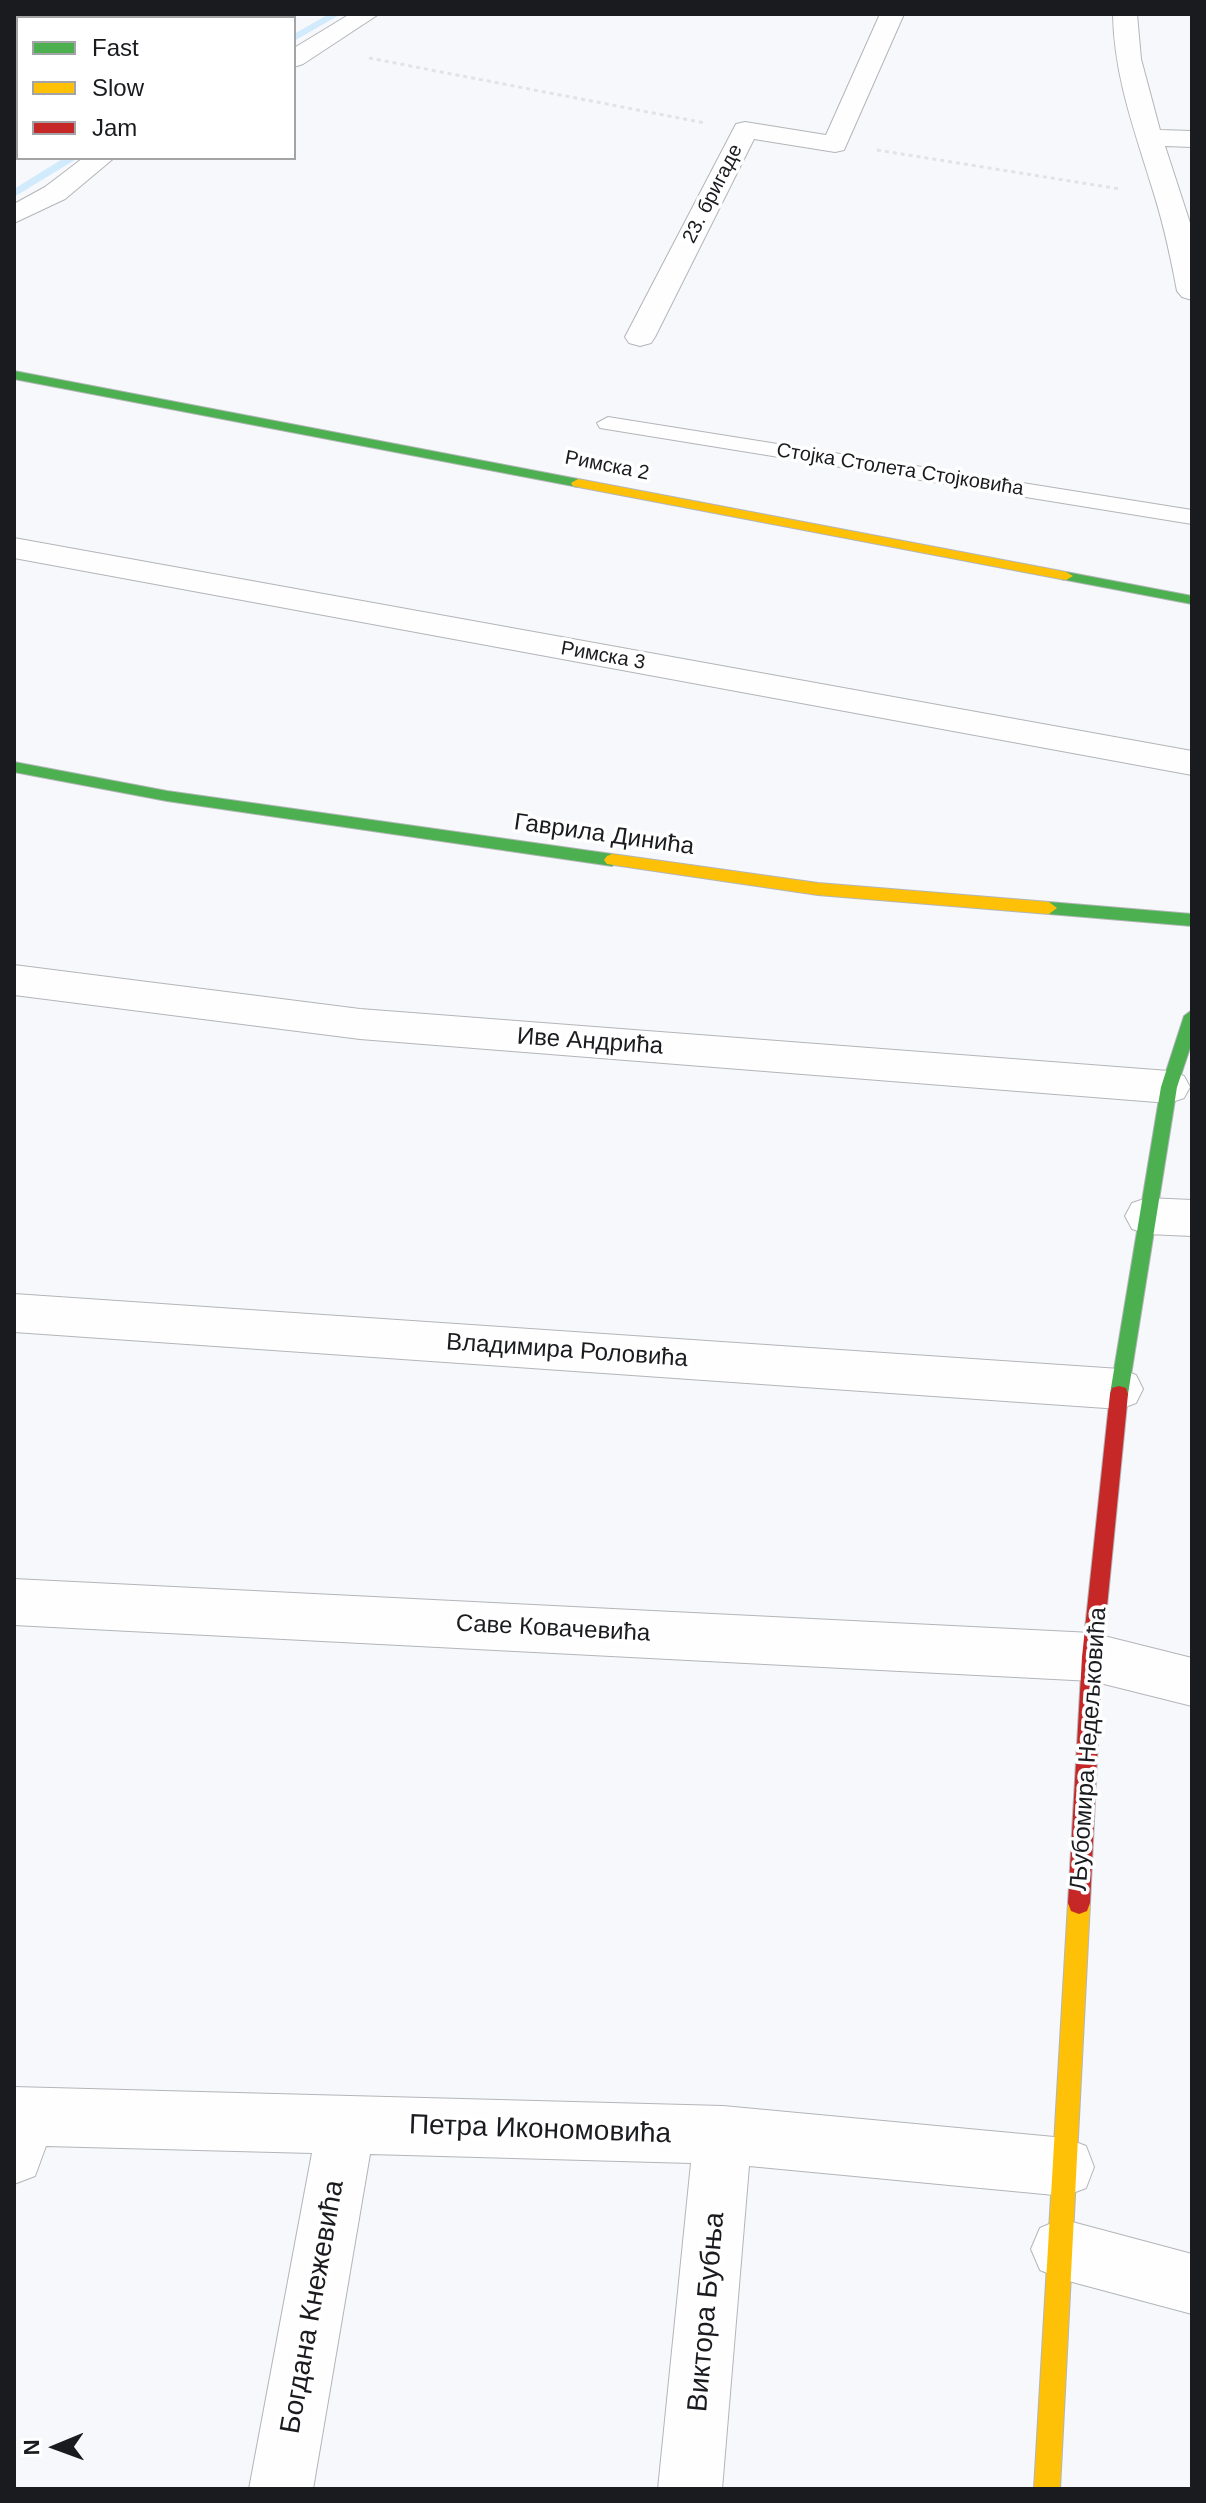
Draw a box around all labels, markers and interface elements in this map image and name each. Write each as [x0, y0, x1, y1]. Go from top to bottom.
legend [16, 16, 296, 160]
text: Fast [92, 34, 139, 61]
text: Slow [92, 74, 144, 101]
text: Jam [92, 114, 137, 141]
street label: 23. бригаде [678, 140, 748, 248]
street label: Стојка Столета Стојковића [775, 439, 1025, 501]
street label: Римска 2 [563, 446, 651, 486]
street label: Римска 3 [559, 637, 647, 675]
street label: Гаврила Динића [512, 808, 696, 862]
street label: Иве Андрића [516, 1023, 664, 1061]
street label: Владимира Роловића [445, 1328, 689, 1374]
street label: Љубомира Недељковића [1065, 1606, 1113, 1892]
street label: Саве Ковачевића [455, 1610, 651, 1648]
street label: Петра Икономовића [408, 2109, 672, 2151]
street label: Богдана Кнежевића [274, 2178, 352, 2436]
street label: Виктора Бубња [682, 2211, 732, 2413]
north arrow [16, 2407, 96, 2487]
text: N [19, 2439, 44, 2456]

